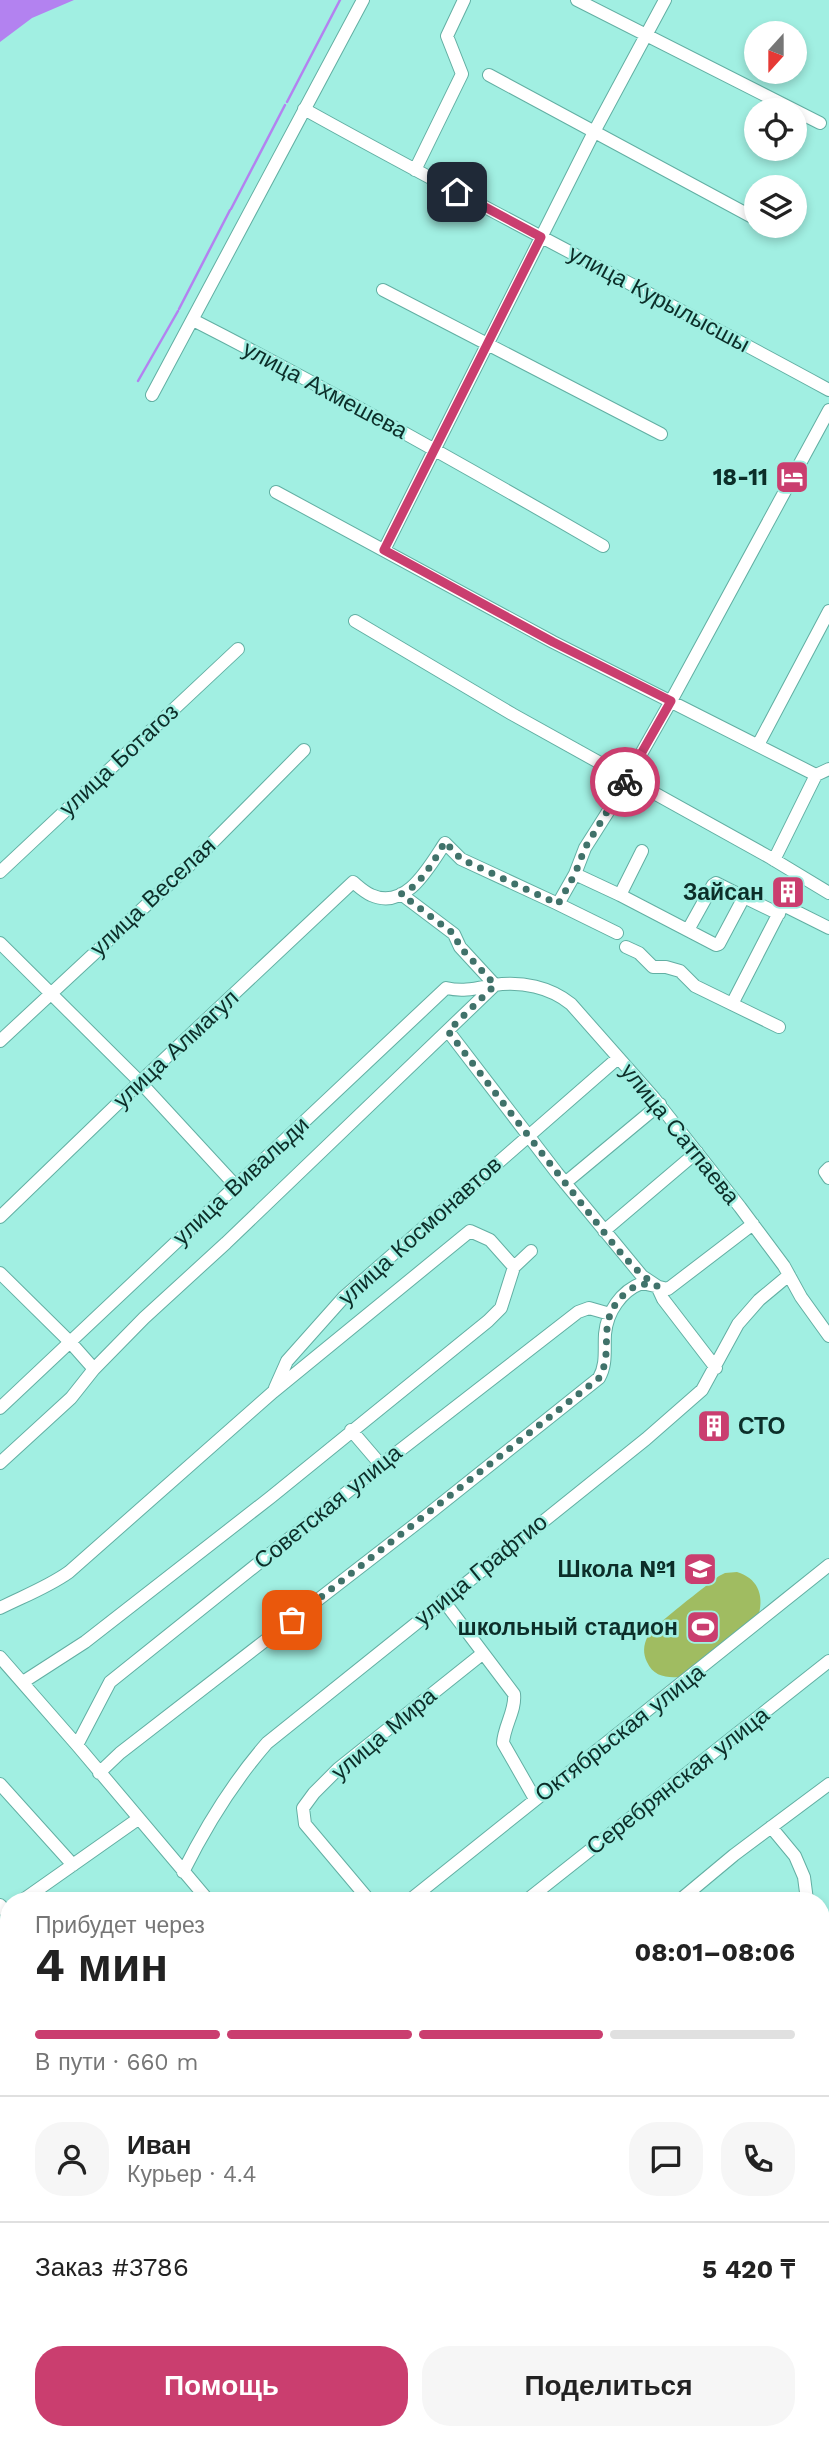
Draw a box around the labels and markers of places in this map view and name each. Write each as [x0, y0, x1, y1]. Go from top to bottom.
pin [427, 162, 487, 222]
hotel icon: 18-11 [773, 458, 811, 496]
place label: 18-11 [713, 464, 768, 491]
building icon: Зайсан [769, 873, 807, 911]
place label: Зайсан [683, 879, 764, 906]
building icon: СТО [695, 1407, 733, 1445]
place label: СТО [738, 1413, 785, 1440]
school or university icon: Школа №1 [681, 1550, 719, 1588]
place label: Школа №1 [558, 1556, 676, 1583]
pin [262, 1590, 322, 1650]
sports icon: школьный стадион [684, 1608, 722, 1646]
place label: школьный стадион [458, 1614, 678, 1641]

